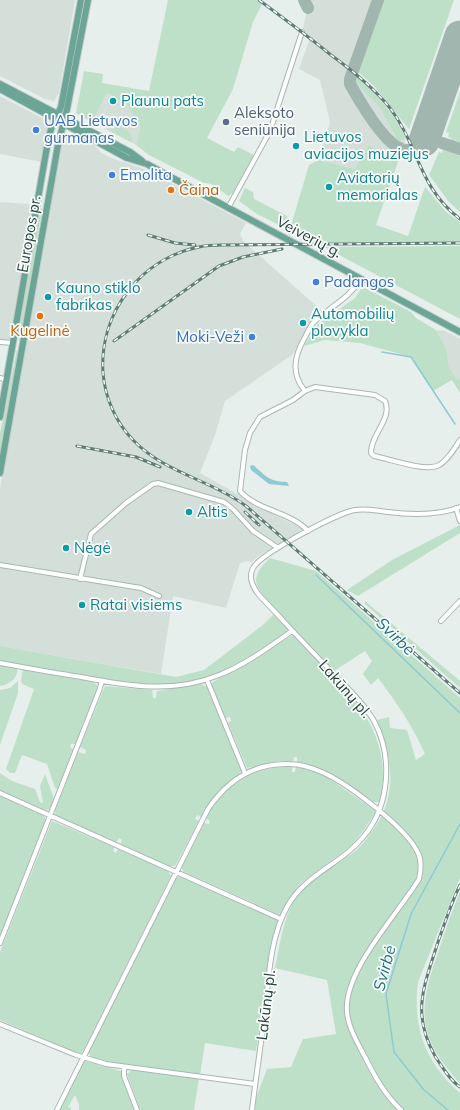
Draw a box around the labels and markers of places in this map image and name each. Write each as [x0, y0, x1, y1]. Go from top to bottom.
place label: Plaunu pats [121, 91, 204, 110]
marker: Plaunu pats [108, 96, 118, 106]
place label: Aleksoto seniūnija [234, 103, 296, 139]
place label: UAB Lietuvos gurmanas [44, 111, 138, 147]
marker: Aleksoto seniūnija [221, 117, 231, 127]
marker: UAB Lietuvos gurmanas [31, 125, 41, 135]
place label: Lietuvos aviacijos muziejus [304, 127, 429, 163]
marker: Lietuvos aviacijos muziejus [291, 141, 301, 151]
place label: Emolita [120, 165, 172, 184]
place label: Aviatorių memorialas [337, 168, 418, 204]
marker: Emolita [107, 170, 117, 180]
place label: Čaina [179, 180, 219, 199]
marker: Aviatorių memorialas [324, 182, 334, 192]
marker: Čaina [166, 185, 176, 195]
place label: Padangos [324, 272, 394, 291]
marker: Padangos [311, 277, 321, 287]
place label: Kauno stiklo fabrikas [56, 278, 140, 314]
marker: Kauno stiklo fabrikas [43, 292, 53, 302]
place label: Automobilių plovykla [311, 304, 395, 340]
marker: Kugelinė [35, 311, 45, 321]
marker: Automobilių plovykla [298, 318, 308, 328]
place label: Kugelinė [10, 321, 70, 340]
place label: Moki-Veži [176, 327, 244, 346]
marker: Moki-Veži [247, 332, 257, 342]
place label: Altis [197, 502, 228, 521]
marker: Altis [184, 507, 194, 517]
place label: Nėgė [74, 538, 111, 557]
marker: Nėgė [61, 543, 71, 553]
place label: Ratai visiems [90, 595, 182, 614]
marker: Ratai visiems [77, 600, 87, 610]

